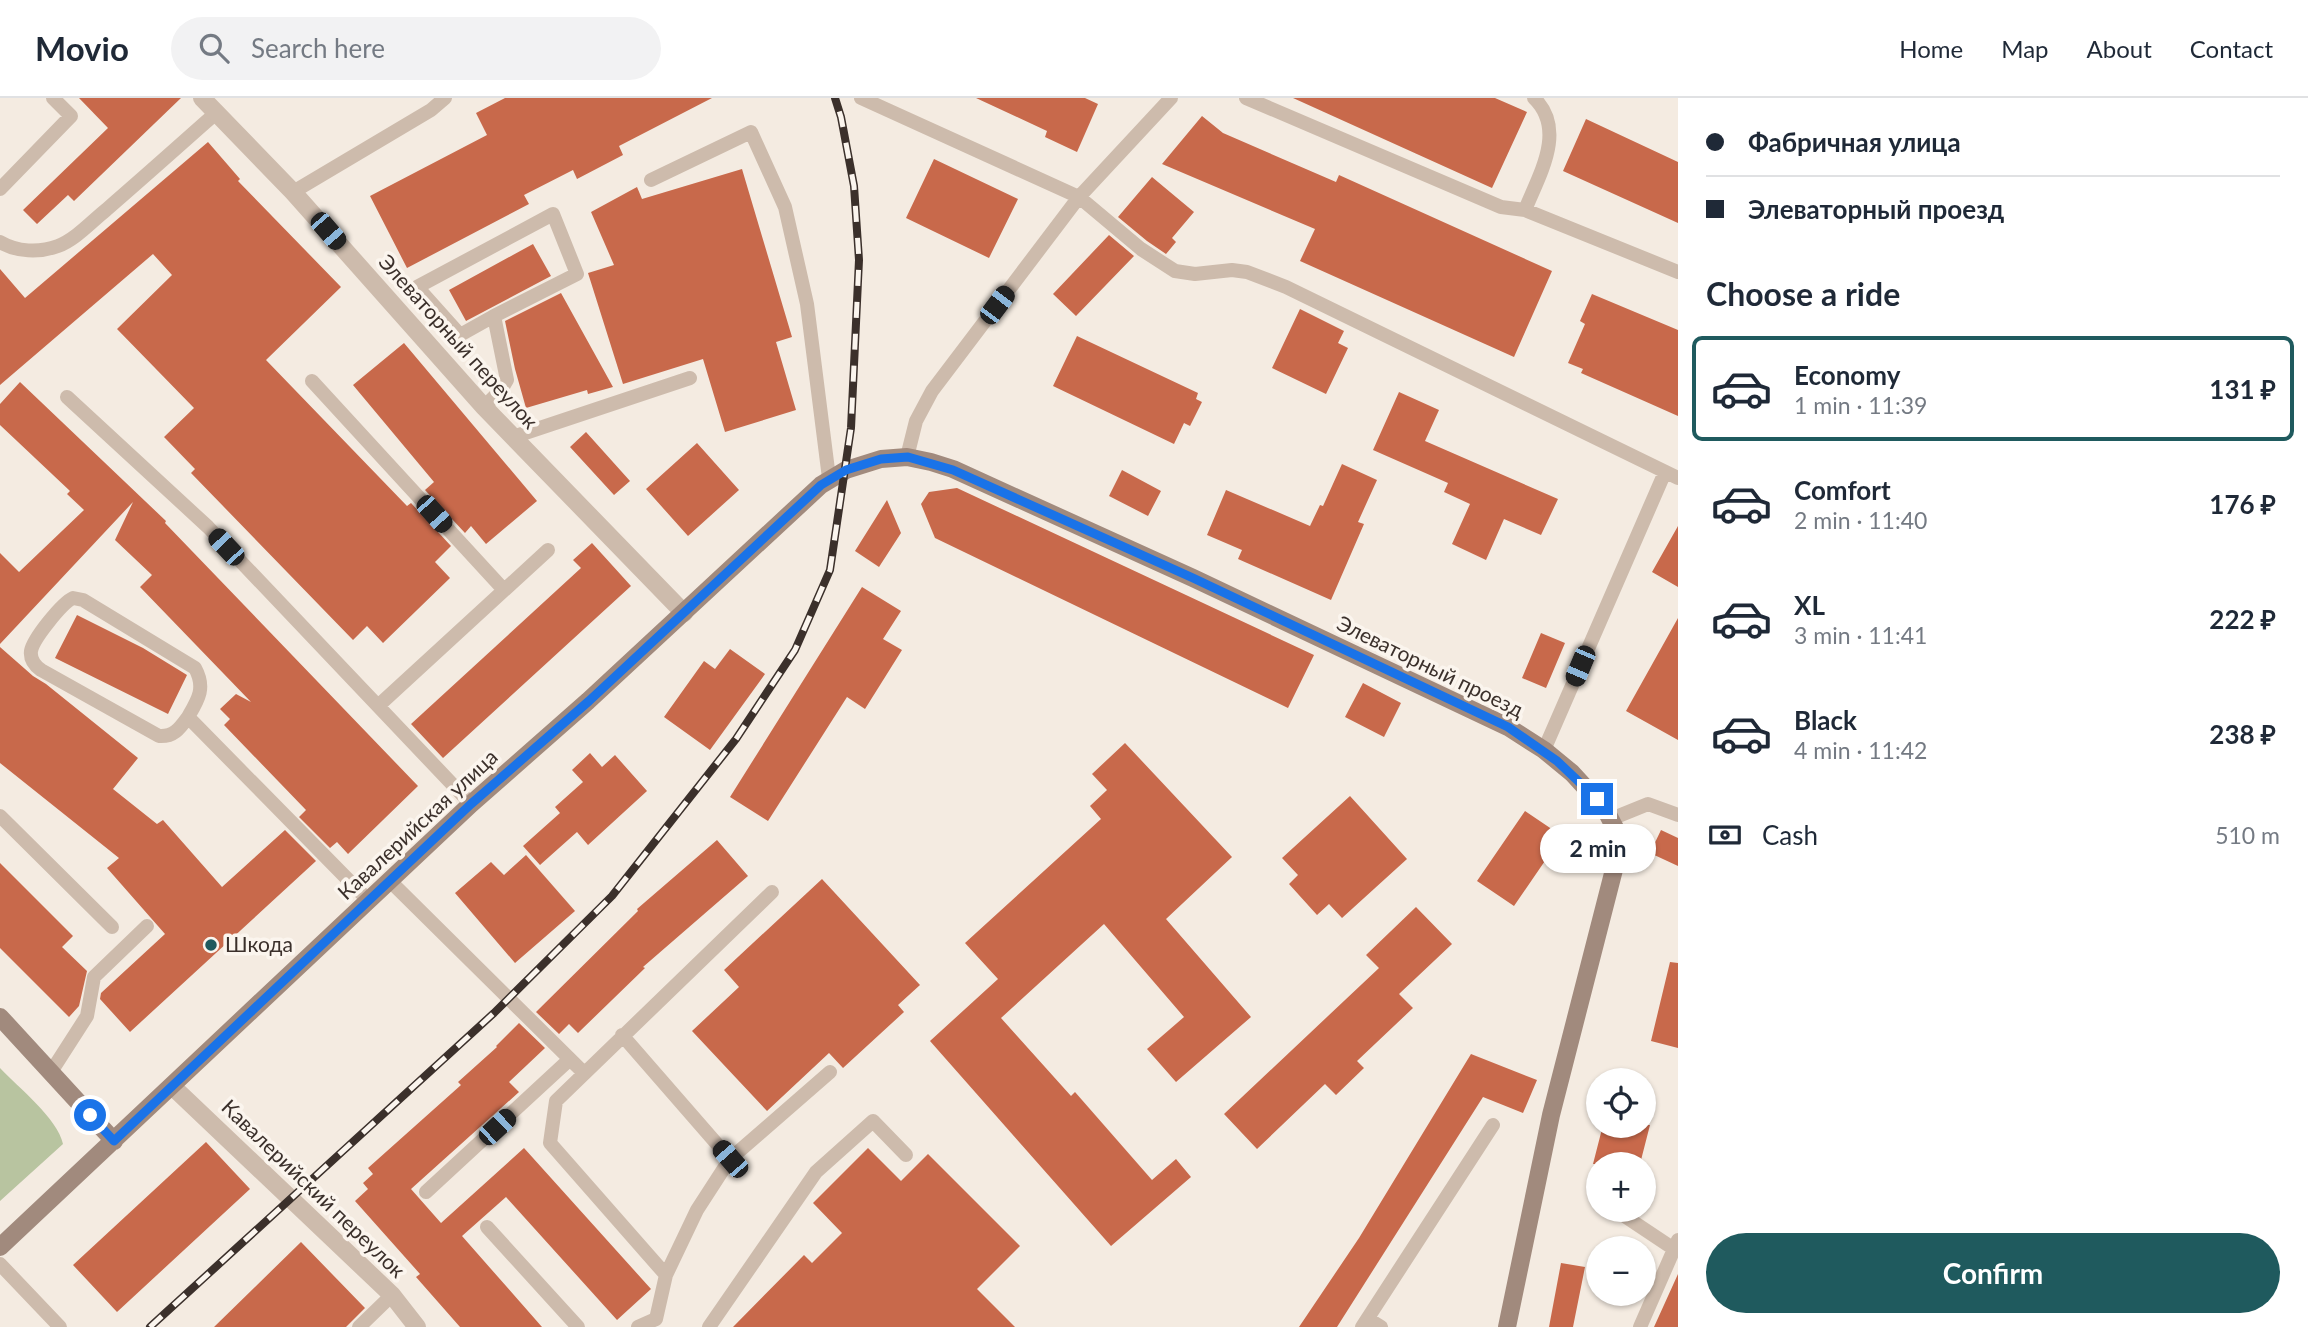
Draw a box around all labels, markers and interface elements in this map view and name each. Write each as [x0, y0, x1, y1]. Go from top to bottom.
search box [171, 17, 661, 80]
text: Movio [35, 28, 129, 68]
icon: search [195, 29, 233, 67]
text: Search here [251, 32, 385, 64]
text: Home [1899, 34, 1963, 63]
text: Map [2001, 34, 2049, 63]
text: About [2087, 34, 2152, 63]
text: Contact [2190, 34, 2273, 63]
text: Фабричная улица [1748, 126, 1961, 158]
text: Элеваторный проезд [1748, 193, 2004, 225]
car [307, 208, 350, 254]
street label: Элеваторный переулок [374, 249, 544, 433]
text: Choose a ride [1706, 274, 1900, 313]
car [976, 282, 1019, 328]
icon: car [1710, 357, 1773, 420]
text: Economy [1794, 359, 1900, 391]
text: 131 ₽ [2209, 373, 2276, 405]
text: 1 min · 11:39 [1794, 391, 1927, 419]
icon: car [1710, 472, 1773, 535]
text: Comfort [1794, 474, 1891, 506]
text: 176 ₽ [2209, 488, 2276, 520]
car [413, 491, 456, 537]
text: 2 min · 11:40 [1794, 506, 1927, 534]
car [204, 524, 249, 570]
icon: car [1710, 587, 1773, 650]
text: XL [1794, 589, 1825, 621]
text: 222 ₽ [2209, 603, 2276, 635]
street label: Элеваторный проезд [1333, 610, 1528, 722]
text: 3 min · 11:41 [1794, 621, 1927, 649]
car [1563, 643, 1598, 689]
icon: car [1710, 702, 1773, 765]
text: Black [1794, 704, 1857, 736]
text: 238 ₽ [2209, 718, 2276, 750]
text: 4 min · 11:42 [1794, 736, 1927, 764]
street label: Кавалерийская улица [332, 744, 502, 904]
route end [1581, 783, 1613, 815]
icon: cash [1706, 816, 1744, 854]
text: Cash [1762, 819, 1818, 851]
text: 510 m [2215, 821, 2280, 849]
callout: 2 min [1539, 824, 1655, 872]
text: 2 min [1569, 834, 1627, 862]
place label: Шкода [225, 931, 293, 956]
marker: Шкода [203, 937, 219, 953]
map controls [1586, 1068, 1656, 1306]
button: locate [1586, 1068, 1656, 1138]
street label: Кавалерийский переулок [217, 1094, 411, 1282]
route start [74, 1099, 106, 1131]
car [475, 1105, 520, 1149]
car [709, 1136, 752, 1182]
button: + [1586, 1152, 1656, 1222]
button: Confirm [1706, 1233, 2280, 1313]
button: − [1586, 1236, 1656, 1306]

